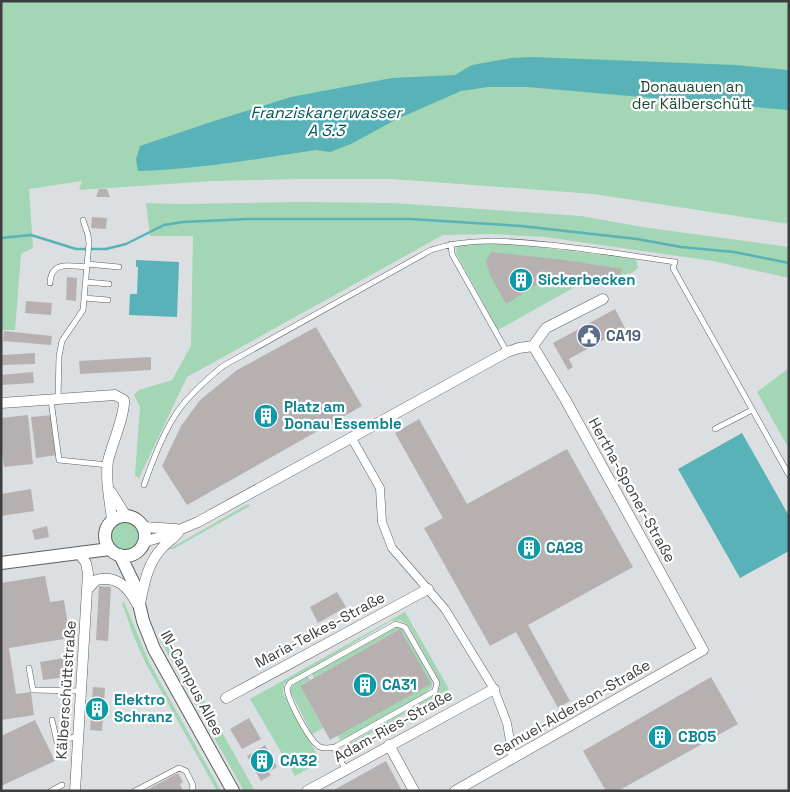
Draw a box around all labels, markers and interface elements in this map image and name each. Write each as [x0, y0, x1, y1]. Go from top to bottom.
park label: Donauauen an der Kälberschütt [632, 77, 752, 113]
water label: Franziskanerwasser A 3.3 [250, 102, 404, 141]
building icon: Sickerbecken [508, 267, 534, 293]
place label: Sickerbecken [538, 270, 635, 289]
public building icon: CA19 [576, 323, 602, 349]
place label: CA19 [606, 326, 641, 345]
place label: Platz am Donau Essemble [284, 397, 402, 433]
building icon: Platz am Donau Essemble [253, 403, 279, 429]
street label: Hertha-Sponer-Straße [585, 414, 680, 566]
building icon: CA28 [516, 535, 542, 561]
place label: CA28 [546, 538, 583, 557]
street label: Maria-Telkes-Straße [251, 587, 388, 672]
street label: Kälberschüttstraße [51, 620, 80, 760]
street label: IN-Campus Allee [157, 627, 228, 739]
street label: Samuel-Alderson-Straße [490, 655, 654, 760]
building icon: CA31 [352, 672, 378, 698]
place label: CA31 [382, 675, 417, 694]
street label: Adam-Ries-Straße [330, 685, 455, 766]
place label: Elektro Schranz [114, 690, 173, 726]
building icon: Elektro Schranz [84, 696, 110, 722]
building icon: CB05 [647, 724, 673, 750]
place label: CB05 [678, 727, 716, 746]
building icon: CA32 [249, 748, 275, 774]
place label: CA32 [280, 751, 317, 770]

